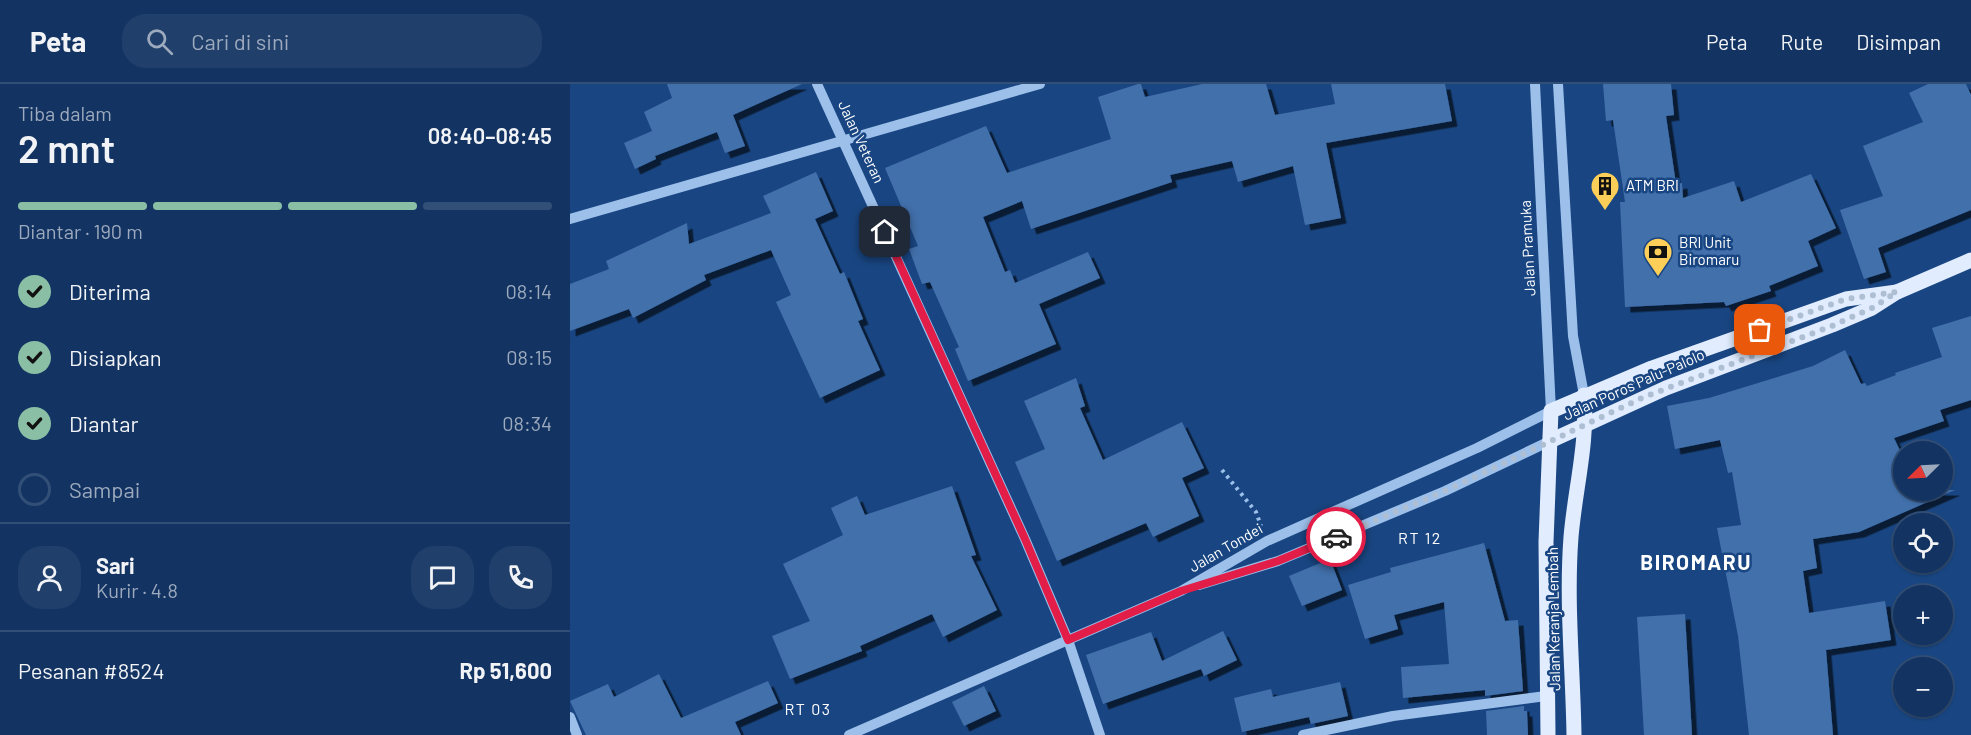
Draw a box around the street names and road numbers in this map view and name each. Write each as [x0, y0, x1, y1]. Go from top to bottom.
street label: Jalan Veteran [835, 97, 889, 186]
street label: Jalan Pramuka [1516, 200, 1539, 296]
street label: Jalan Poros Palu-Palolo [1560, 345, 1707, 423]
street label: Jalan Tondei [1185, 519, 1266, 575]
street label: Jalan Keranja Lembah [1543, 547, 1563, 691]

